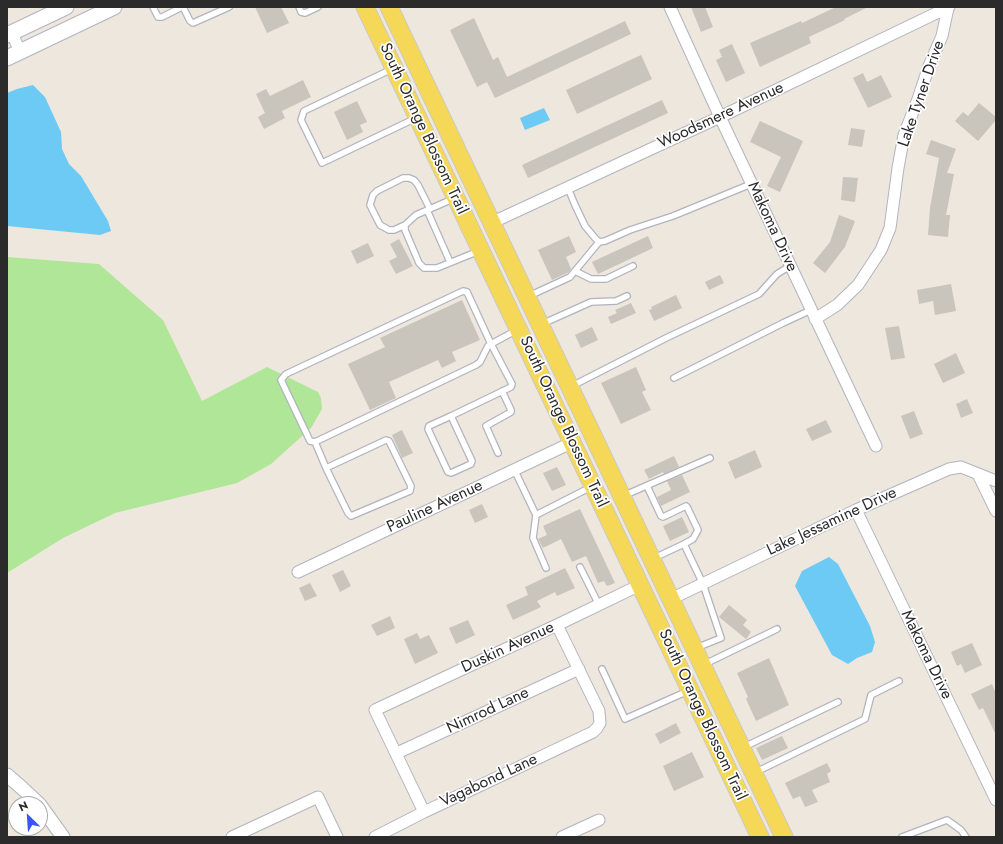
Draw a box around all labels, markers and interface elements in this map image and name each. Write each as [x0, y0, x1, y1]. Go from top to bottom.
street label: Lake Tyner Drive [895, 38, 949, 150]
street label: South Orange Blossom Trail [375, 40, 471, 218]
street label: Woodsmere Avenue [655, 78, 787, 154]
street label: Makoma Drive [743, 179, 801, 275]
street label: South Orange Blossom Trail [515, 333, 611, 511]
street label: Pauline Avenue [384, 476, 486, 538]
street label: Lake Jessamine Drive [764, 483, 900, 561]
street label: Makoma Drive [896, 607, 956, 703]
street label: Duskin Avenue [459, 618, 557, 678]
street label: South Orange Blossom Trail [654, 626, 750, 804]
street label: Nimrod Lane [444, 684, 532, 738]
street label: Vagabond Lane [437, 750, 541, 812]
north arrow [8, 796, 48, 836]
text: N [16, 797, 31, 815]

